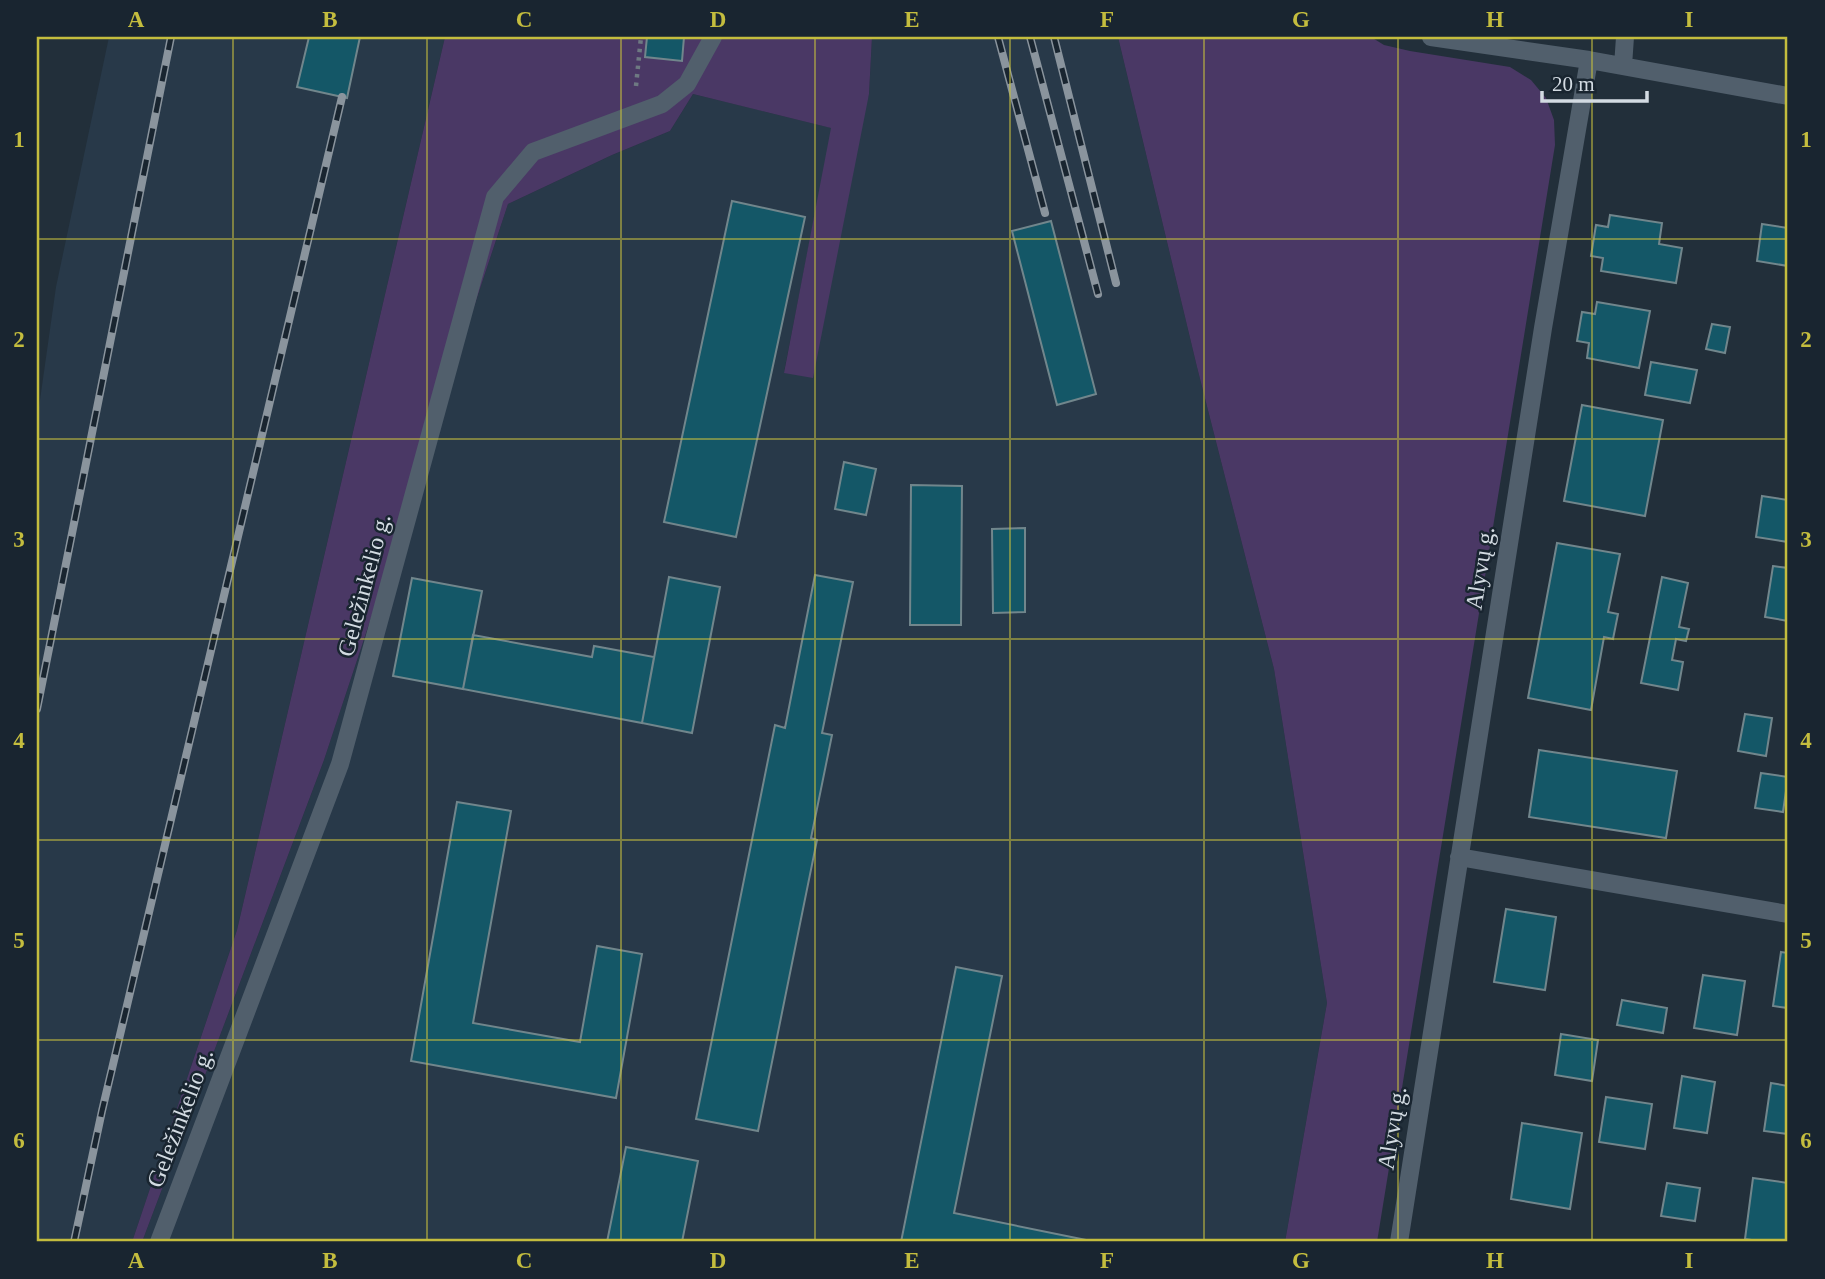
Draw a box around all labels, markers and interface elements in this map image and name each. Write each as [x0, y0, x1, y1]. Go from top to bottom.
text: A [128, 7, 145, 32]
text: B [322, 7, 338, 32]
text: C [516, 7, 532, 32]
text: D [710, 7, 726, 32]
text: E [904, 7, 920, 32]
text: F [1100, 7, 1114, 32]
text: G [1292, 7, 1310, 32]
text: H [1486, 7, 1504, 32]
text: I [1685, 7, 1694, 32]
scale bar [1542, 60, 1646, 104]
text: 20 m [1552, 72, 1595, 96]
text: 1 [13, 127, 25, 152]
text: 1 [1800, 127, 1812, 152]
text: 2 [13, 327, 25, 352]
text: 2 [1800, 327, 1812, 352]
street label: Geležinkelio g. [332, 511, 396, 659]
street label: Alyvų g. [1461, 524, 1499, 612]
text: 3 [13, 527, 25, 552]
text: 3 [1800, 527, 1812, 552]
text: 4 [13, 728, 25, 753]
text: 4 [1800, 728, 1812, 753]
text: 5 [13, 928, 25, 953]
text: 5 [1800, 928, 1812, 953]
street label: Geležinkelio g. [142, 1045, 218, 1191]
street label: Alyvų g. [1373, 1084, 1411, 1172]
text: 6 [13, 1128, 25, 1153]
text: 6 [1800, 1128, 1812, 1153]
text: A [128, 1248, 145, 1273]
text: B [322, 1248, 338, 1273]
text: C [516, 1248, 532, 1273]
text: D [710, 1248, 726, 1273]
text: E [904, 1248, 920, 1273]
text: F [1100, 1248, 1114, 1273]
text: G [1292, 1248, 1310, 1273]
text: H [1486, 1248, 1504, 1273]
text: I [1685, 1248, 1694, 1273]

